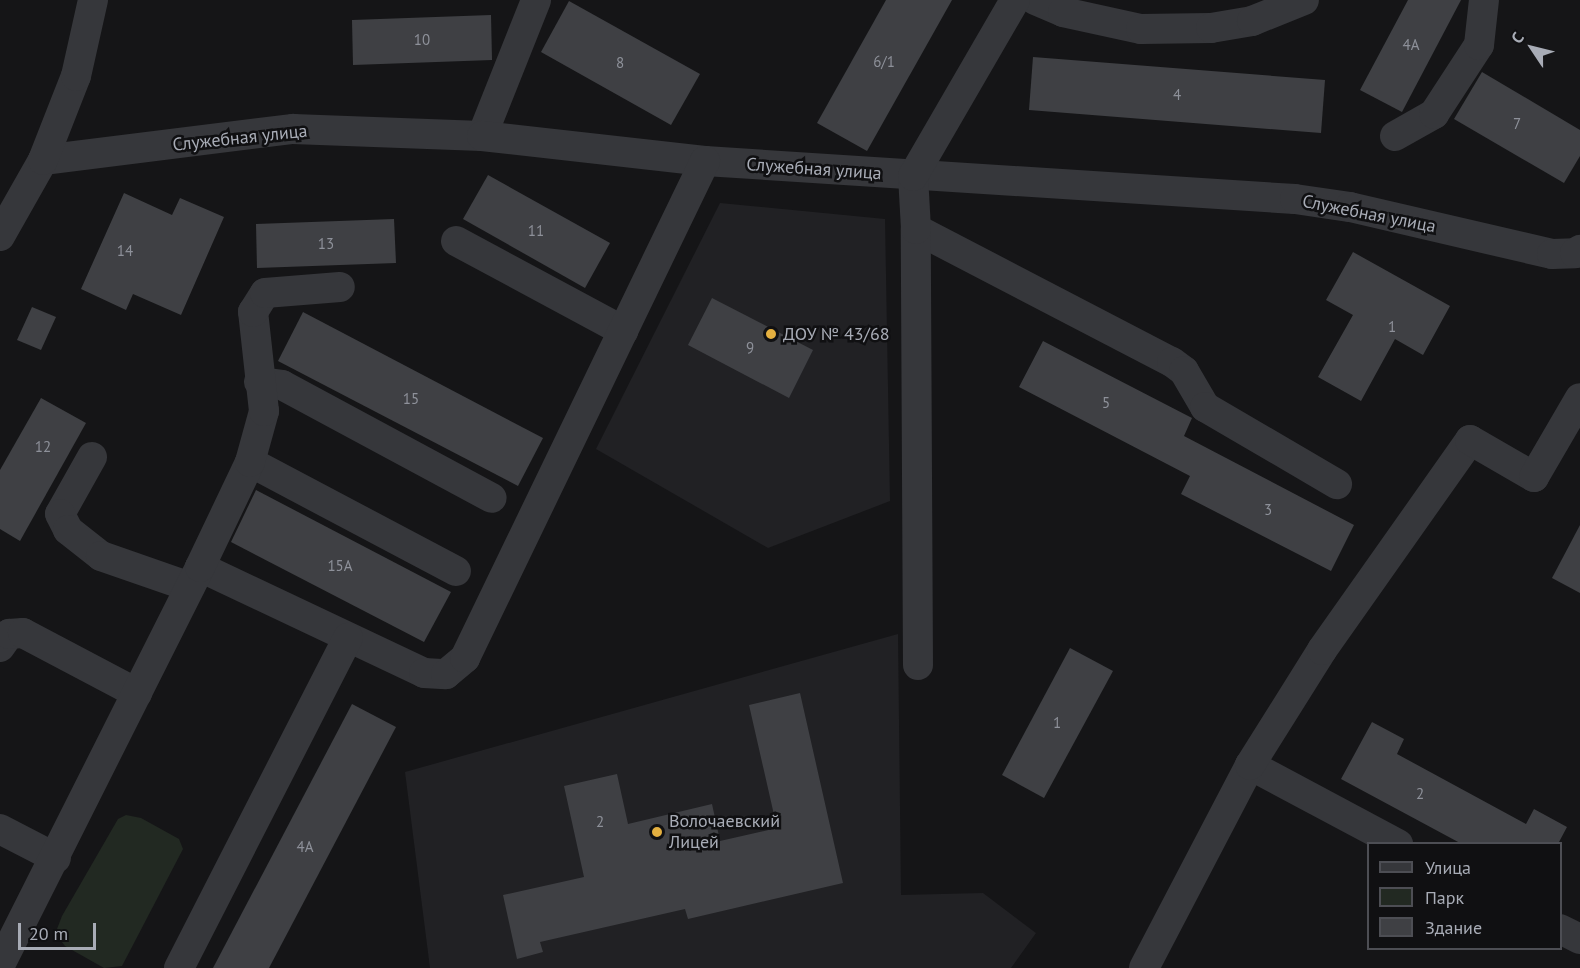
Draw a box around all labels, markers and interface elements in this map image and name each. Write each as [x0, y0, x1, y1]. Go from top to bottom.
north arrow [1502, 18, 1562, 78]
text: С [1506, 28, 1528, 47]
house number: 10 [414, 31, 430, 49]
house number: 4А [1403, 36, 1419, 54]
house number: 6/1 [873, 53, 895, 71]
house number: 8 [616, 54, 624, 72]
house number: 4 [1173, 86, 1181, 104]
house number: 7 [1513, 115, 1521, 133]
street label: Служебная улица [171, 120, 309, 156]
street label: Служебная улица [746, 153, 882, 185]
street label: Служебная улица [1300, 190, 1438, 238]
house number: 11 [528, 222, 544, 240]
house number: 13 [318, 235, 334, 253]
house number: 14 [117, 242, 133, 260]
house number: 1 [1388, 318, 1396, 336]
place label: ДОУ № 43/68 [783, 323, 890, 345]
marker: ДОУ № 43/68 [764, 327, 778, 341]
house number: 9 [746, 339, 754, 357]
house number: 15 [403, 390, 419, 408]
house number: 5 [1102, 394, 1110, 412]
house number: 12 [35, 438, 51, 456]
house number: 3 [1264, 501, 1272, 519]
house number: 15А [327, 557, 353, 575]
house number: 1 [1053, 714, 1061, 732]
house number: 2 [1416, 785, 1424, 803]
place label: Волочаевский Лицей [669, 811, 780, 854]
house number: 2 [596, 813, 604, 831]
marker: Волочаевский Лицей [650, 825, 664, 839]
house number: 4А [297, 838, 313, 856]
legend [1367, 842, 1562, 950]
text: Улица [1425, 856, 1471, 879]
text: Парк [1425, 886, 1464, 909]
scale bar [21, 911, 99, 949]
text: Здание [1425, 916, 1482, 939]
text: 20 m [29, 922, 68, 945]

